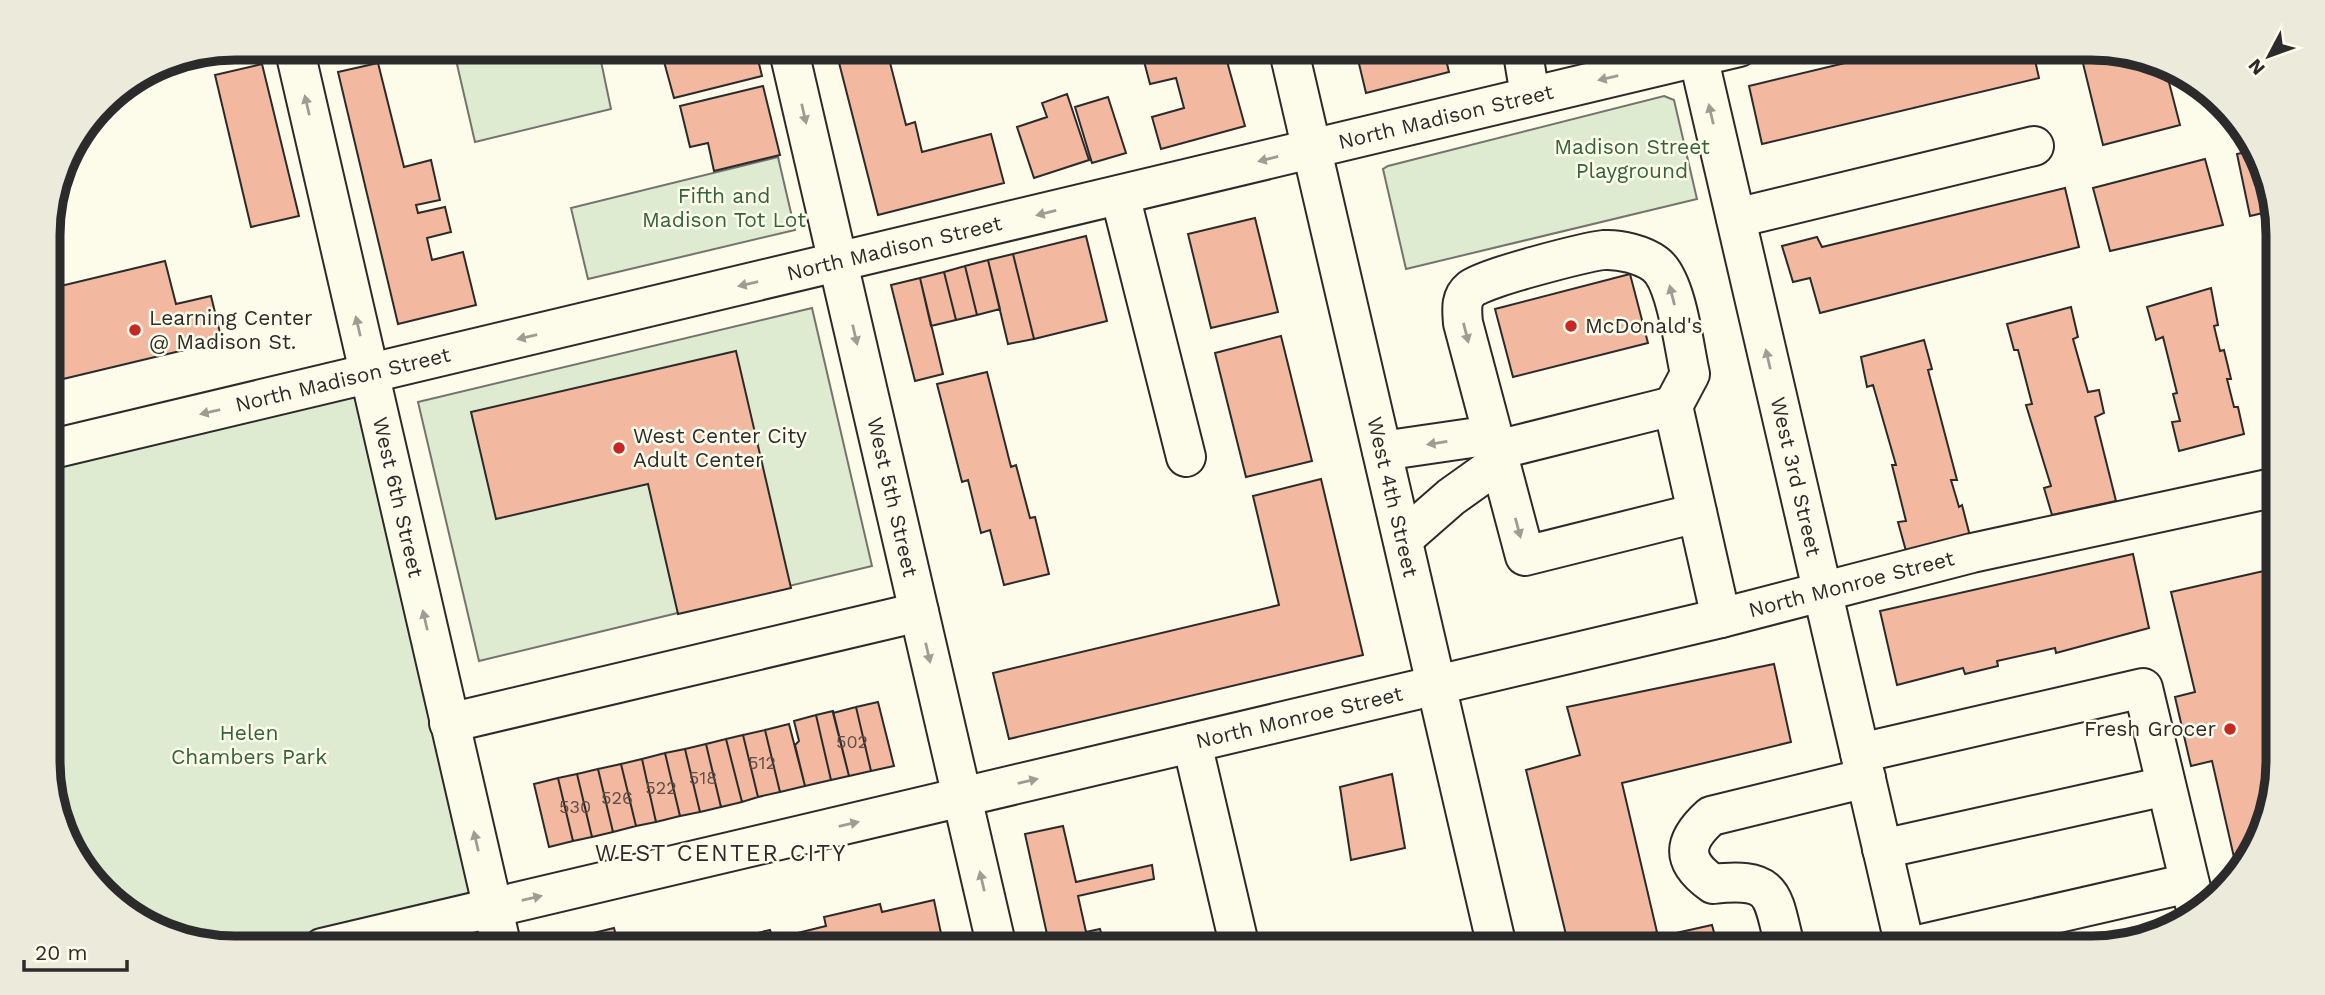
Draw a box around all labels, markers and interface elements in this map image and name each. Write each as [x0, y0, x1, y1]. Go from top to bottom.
north arrow [2234, 21, 2304, 91]
text: N [2243, 54, 2270, 80]
one-way arrow [1597, 73, 1619, 84]
street label: North Madison Street [1336, 79, 1556, 154]
one-way arrow [301, 94, 312, 116]
one-way arrow [1706, 102, 1717, 124]
one-way arrow [798, 103, 809, 125]
park label: Madison Street Playground [1554, 134, 1710, 183]
one-way arrow [1256, 154, 1278, 165]
park label: Fifth and Madison Tot Lot [642, 183, 806, 232]
one-way arrow [1035, 208, 1057, 219]
street label: North Madison Street [784, 210, 1004, 286]
one-way arrow [737, 279, 759, 290]
one-way arrow [1666, 284, 1677, 306]
place label: Learning Center @ Madison St. [149, 305, 313, 354]
place label: McDonald's [1585, 313, 1702, 338]
one-way arrow [352, 315, 363, 337]
marker: McDonald's [1563, 318, 1579, 334]
marker: Learning Center @ Madison St. [127, 322, 143, 338]
one-way arrow [1461, 322, 1472, 344]
one-way arrow [850, 325, 861, 347]
one-way arrow [515, 332, 537, 343]
street label: North Madison Street [233, 342, 453, 417]
one-way arrow [1762, 348, 1773, 370]
street label: West 3rd Street [1766, 394, 1827, 559]
one-way arrow [199, 407, 221, 418]
street label: West 6th Street [368, 414, 429, 580]
street label: West 4th Street [1362, 414, 1424, 580]
street label: West 5th Street [862, 415, 924, 579]
place label: West Center City Adult Center [633, 423, 807, 472]
one-way arrow [1426, 438, 1448, 449]
marker: West Center City Adult Center [611, 440, 627, 456]
one-way arrow [1513, 517, 1524, 539]
street label: North Monroe Street [1746, 545, 1957, 622]
one-way arrow [419, 609, 430, 631]
one-way arrow [923, 642, 934, 664]
street label: North Monroe Street [1193, 681, 1405, 753]
place label: Fresh Grocer [2084, 716, 2216, 741]
park label: Helen Chambers Park [171, 720, 327, 769]
marker: Fresh Grocer [2222, 721, 2238, 737]
house number: 502 [836, 731, 868, 752]
house number: 512 [748, 752, 776, 773]
house number: 518 [689, 767, 717, 788]
one-way arrow [1017, 776, 1039, 787]
house number: 522 [645, 777, 677, 798]
house number: 526 [601, 787, 633, 808]
house number: 530 [559, 796, 591, 817]
one-way arrow [838, 818, 860, 829]
one-way arrow [471, 830, 482, 852]
district label: WEST CENTER CITY [595, 840, 847, 867]
one-way arrow [976, 870, 987, 892]
one-way arrow [521, 893, 543, 904]
scale bar [24, 928, 128, 972]
text: 20 m [35, 940, 87, 965]

